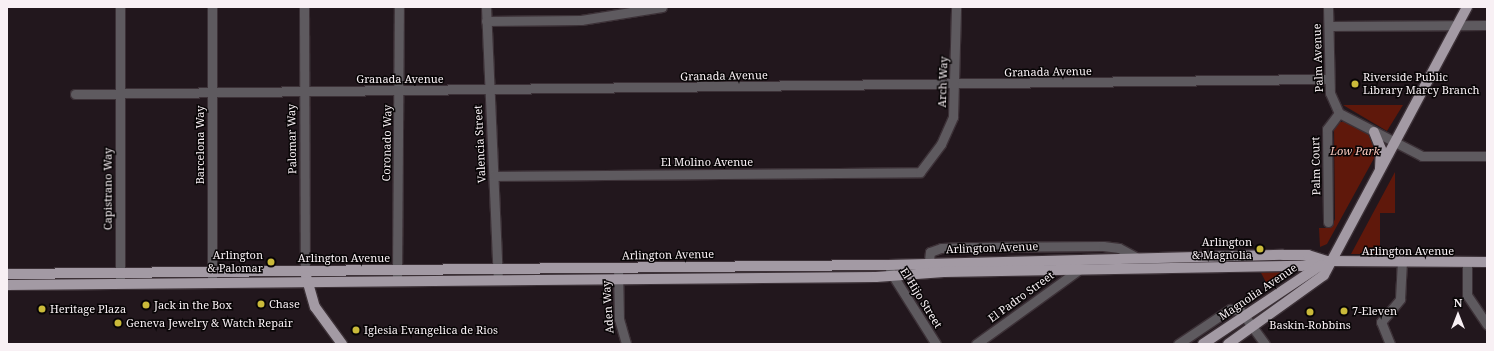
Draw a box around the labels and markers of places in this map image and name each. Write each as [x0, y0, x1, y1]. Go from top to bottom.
place label: Riverside Public Library Marcy Branch [1363, 71, 1480, 97]
marker: Riverside Public Library Marcy Branch [1350, 79, 1360, 89]
place label: Arlington & Magnolia [1192, 236, 1252, 262]
marker: Arlington & Magnolia [1255, 244, 1265, 254]
place label: Arlington & Palomar [208, 249, 263, 275]
marker: Arlington & Palomar [266, 257, 276, 267]
place label: Chase [269, 297, 300, 311]
place label: Jack in the Box [154, 298, 232, 312]
marker: Chase [256, 299, 266, 309]
marker: Jack in the Box [141, 300, 151, 310]
place label: Heritage Plaza [50, 302, 126, 316]
marker: Heritage Plaza [37, 304, 47, 314]
place label: 7-Eleven [1352, 304, 1397, 318]
marker: 7-Eleven [1339, 306, 1349, 316]
marker: Baskin-Robbins [1305, 307, 1315, 317]
place label: Geneva Jewelry & Watch Repair [126, 316, 293, 330]
marker: Geneva Jewelry & Watch Repair [113, 318, 123, 328]
place label: Baskin-Robbins [1269, 318, 1351, 332]
place label: Iglesia Evangelica de Rios [364, 323, 498, 337]
marker: Iglesia Evangelica de Rios [351, 325, 361, 335]

